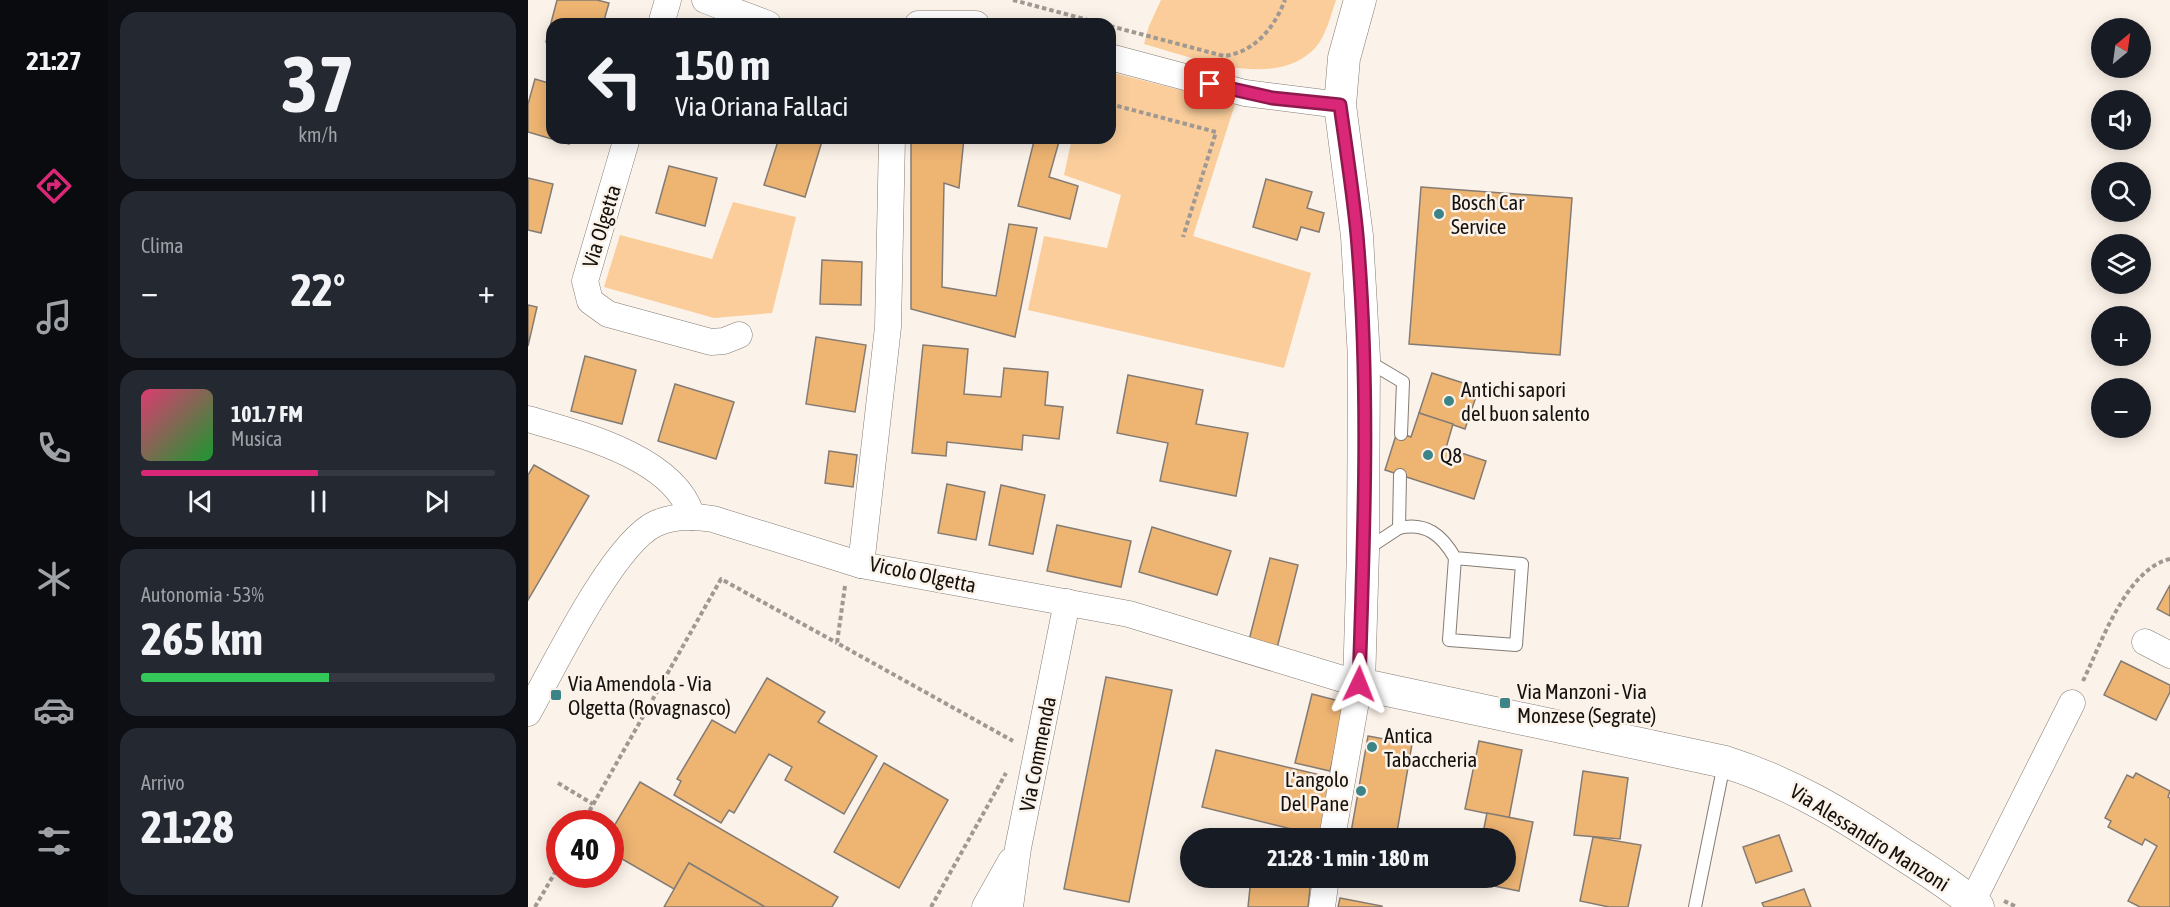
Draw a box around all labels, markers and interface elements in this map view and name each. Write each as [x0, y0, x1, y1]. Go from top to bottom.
north arrow [2091, 18, 2151, 78]
map controls [2091, 18, 2151, 438]
text: 37 [281, 39, 355, 129]
text: 150 m [675, 41, 770, 89]
icon: left [576, 42, 654, 120]
text: 21:27 [26, 45, 82, 76]
pin [1184, 58, 1235, 109]
icon: arrive [1193, 67, 1226, 100]
button: sound [2091, 90, 2151, 150]
text: Via Oriana Fallaci [675, 91, 849, 122]
text: km/h [298, 123, 338, 146]
button: search [2091, 162, 2151, 222]
icon: directions [33, 165, 75, 207]
street label: Via Olgetta [577, 182, 625, 270]
place label: Bosch Car Service [1451, 190, 1525, 238]
marker: Bosch Car Service [1432, 207, 1446, 221]
text: Clima [141, 234, 184, 257]
button: layers [2091, 234, 2151, 294]
text: 22° [291, 264, 345, 316]
text: − [141, 272, 158, 310]
text: + [478, 272, 495, 310]
icon: music [33, 296, 75, 338]
button: + [2091, 306, 2151, 366]
place label: Antichi sapori del buon salento [1461, 377, 1590, 425]
button: − [2091, 378, 2151, 438]
marker: Antichi sapori del buon salento [1442, 394, 1456, 408]
text: 101.7 FM [231, 401, 303, 427]
icon: phone [33, 427, 75, 469]
text: Musica [231, 427, 282, 450]
place label: Q8 [1440, 443, 1462, 467]
marker: Q8 [1421, 448, 1435, 462]
icon: previous [184, 485, 217, 518]
icon: pause [302, 485, 335, 518]
icon: next [420, 485, 453, 518]
street label: Vicolo Olgetta [867, 551, 979, 597]
icon: climate [33, 558, 75, 600]
text: Autonomia · 53% [141, 583, 264, 606]
text: 265 km [141, 613, 263, 665]
position arrow [1327, 652, 1391, 716]
place label: Via Amendola - Via Olgetta (Rovagnasco) [568, 671, 731, 719]
place label: Via Manzoni - Via Monzese (Segrate) [1517, 679, 1656, 727]
marker: Via Amendola - Via Olgetta (Rovagnasco) [549, 688, 563, 702]
icon: car [33, 689, 75, 731]
street label: Via Commenda [1014, 694, 1060, 814]
marker: Via Manzoni - Via Monzese (Segrate) [1498, 696, 1512, 710]
place label: Antica Tabaccheria [1384, 723, 1477, 771]
marker: Antica Tabaccheria [1365, 740, 1379, 754]
place label: L'angolo Del Pane [1280, 767, 1349, 815]
text: Arrivo [141, 771, 185, 794]
street label: Via Alessandro Manzoni [1786, 778, 1954, 896]
marker: L'angolo Del Pane [1354, 784, 1368, 798]
text: 21:28 [141, 801, 234, 853]
speed limit sign: 40 [546, 810, 624, 888]
icon: filters [33, 820, 75, 862]
text: 21:28 · 1 min · 180 m [1267, 845, 1429, 871]

